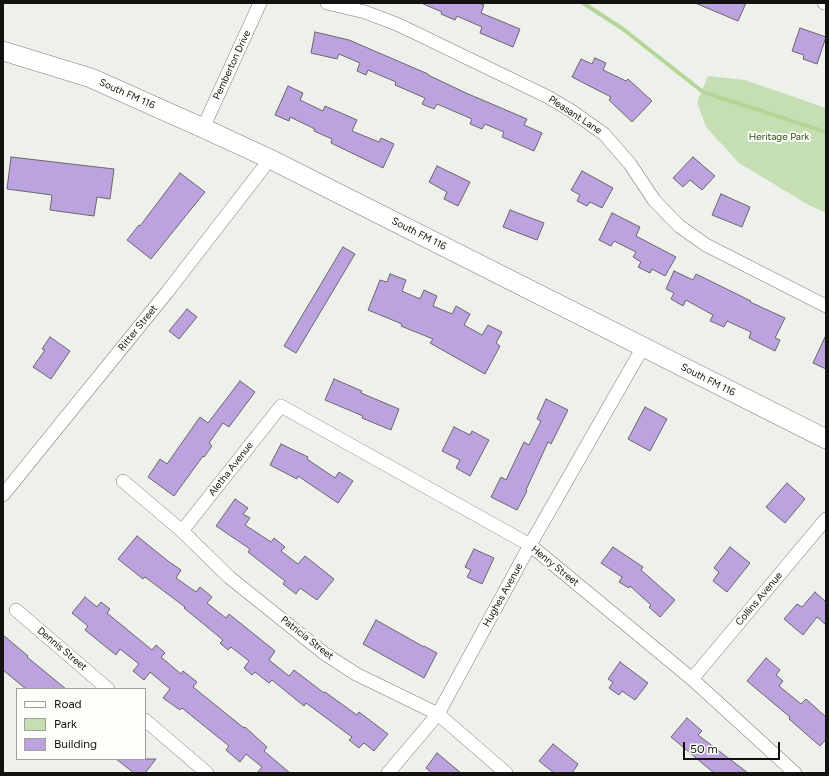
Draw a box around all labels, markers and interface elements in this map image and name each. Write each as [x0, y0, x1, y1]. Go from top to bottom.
street label: Pemberton Drive [211, 28, 253, 102]
street label: South FM 116 [97, 76, 157, 112]
street label: Pleasant Lane [546, 93, 604, 137]
park label: Heritage Park [749, 131, 809, 143]
street label: South FM 116 [390, 215, 448, 253]
street label: Ritter Street [116, 303, 160, 353]
street label: South FM 116 [679, 361, 737, 399]
street label: Aletha Avenue [206, 440, 256, 498]
street label: Henry Street [529, 543, 581, 589]
street label: Hughes Avenue [481, 561, 525, 629]
street label: Collins Avenue [733, 570, 785, 628]
street label: Patricia Street [278, 614, 336, 662]
street label: Dennis Street [35, 625, 89, 673]
legend [16, 688, 146, 760]
text: Road [54, 697, 82, 711]
text: Park [54, 717, 77, 731]
scale bar [685, 734, 782, 760]
text: Building [54, 737, 97, 751]
text: 50 m [690, 742, 718, 756]

